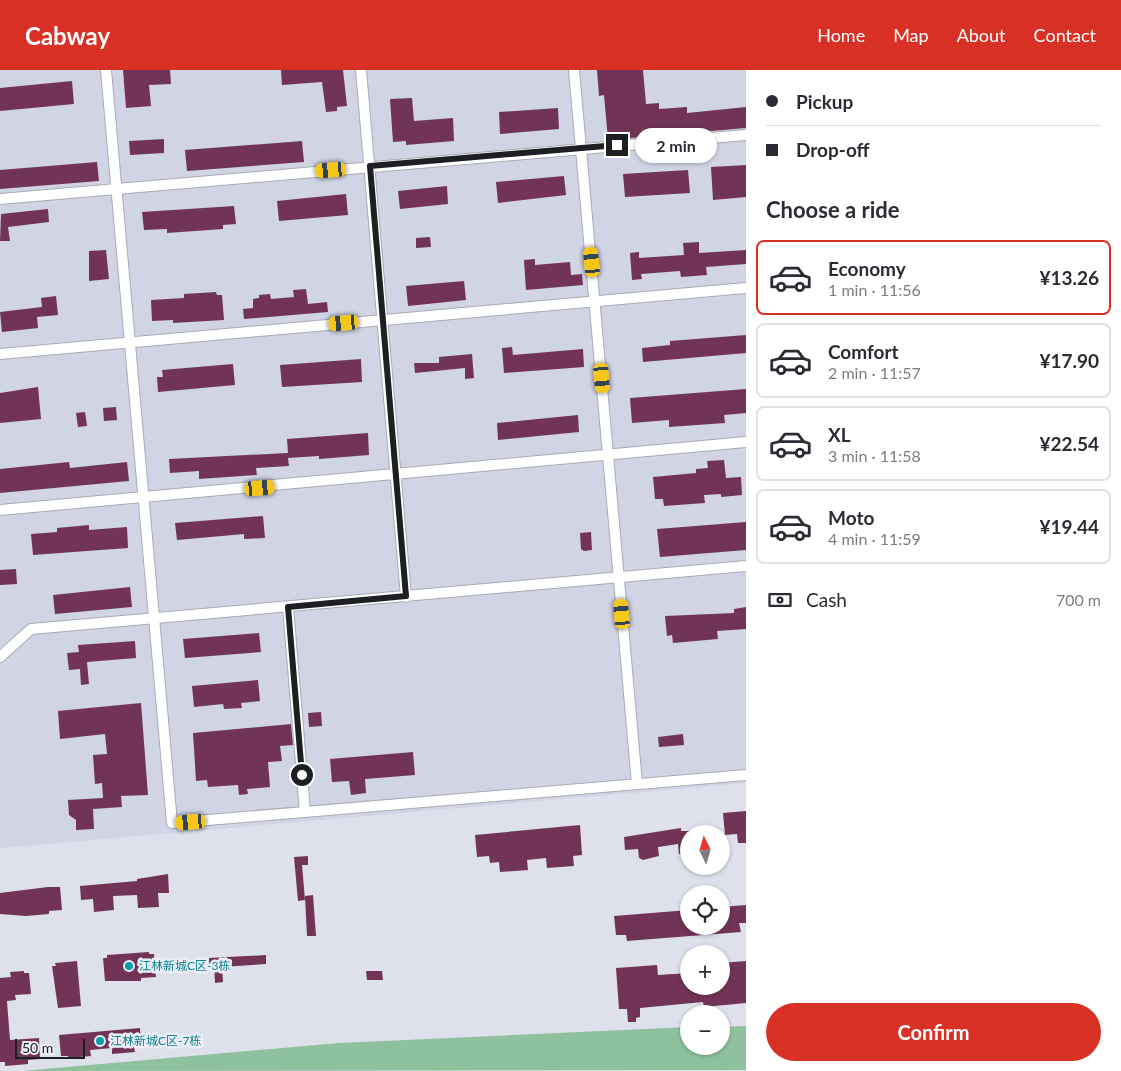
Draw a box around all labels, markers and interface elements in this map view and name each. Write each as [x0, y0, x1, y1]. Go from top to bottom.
text: Cabway [25, 21, 110, 50]
text: Home [817, 24, 865, 46]
text: Map [893, 24, 929, 46]
text: About [957, 24, 1006, 46]
text: Contact [1034, 24, 1096, 46]
text: Pickup [796, 90, 853, 113]
callout: 2 min [634, 128, 717, 162]
route end [606, 134, 628, 156]
text: 2 min [656, 136, 696, 155]
text: Drop-off [796, 138, 870, 161]
car [315, 161, 346, 179]
text: Choose a ride [766, 196, 900, 223]
car [582, 246, 601, 278]
icon: car [768, 255, 813, 300]
text: Economy [828, 257, 906, 280]
text: ¥13.26 [1039, 266, 1099, 289]
text: 1 min · 11:56 [828, 280, 921, 299]
car [328, 314, 359, 332]
icon: car [768, 338, 813, 383]
text: Comfort [828, 340, 899, 363]
text: ¥17.90 [1039, 349, 1099, 372]
car [593, 362, 610, 394]
text: 2 min · 11:57 [828, 363, 921, 382]
icon: car [768, 421, 813, 466]
text: XL [828, 423, 851, 446]
text: ¥22.54 [1039, 432, 1099, 455]
text: 3 min · 11:58 [828, 446, 921, 465]
car [244, 479, 275, 497]
icon: car [768, 504, 813, 549]
text: Moto [828, 506, 874, 529]
text: ¥19.44 [1039, 515, 1099, 538]
text: 4 min · 11:59 [828, 529, 921, 548]
icon: cash [766, 586, 794, 614]
text: Cash [806, 588, 847, 611]
text: 700 m [1056, 590, 1101, 609]
car [613, 598, 630, 630]
route start [291, 764, 313, 786]
car [175, 813, 206, 831]
north arrow [680, 825, 730, 875]
map controls [680, 825, 730, 1055]
button: locate [680, 885, 730, 935]
button: + [680, 945, 730, 995]
place label: 江林新城C区-3栋 [139, 958, 230, 973]
marker: 江林新城C区-3栋 [123, 960, 135, 972]
button: Confirm [766, 1003, 1101, 1061]
button: − [680, 1005, 730, 1055]
place label: 江林新城C区-7栋 [110, 1033, 201, 1048]
marker: 江林新城C区-7栋 [94, 1035, 106, 1047]
scale bar [15, 1036, 85, 1059]
text: 50 m [22, 1039, 53, 1056]

